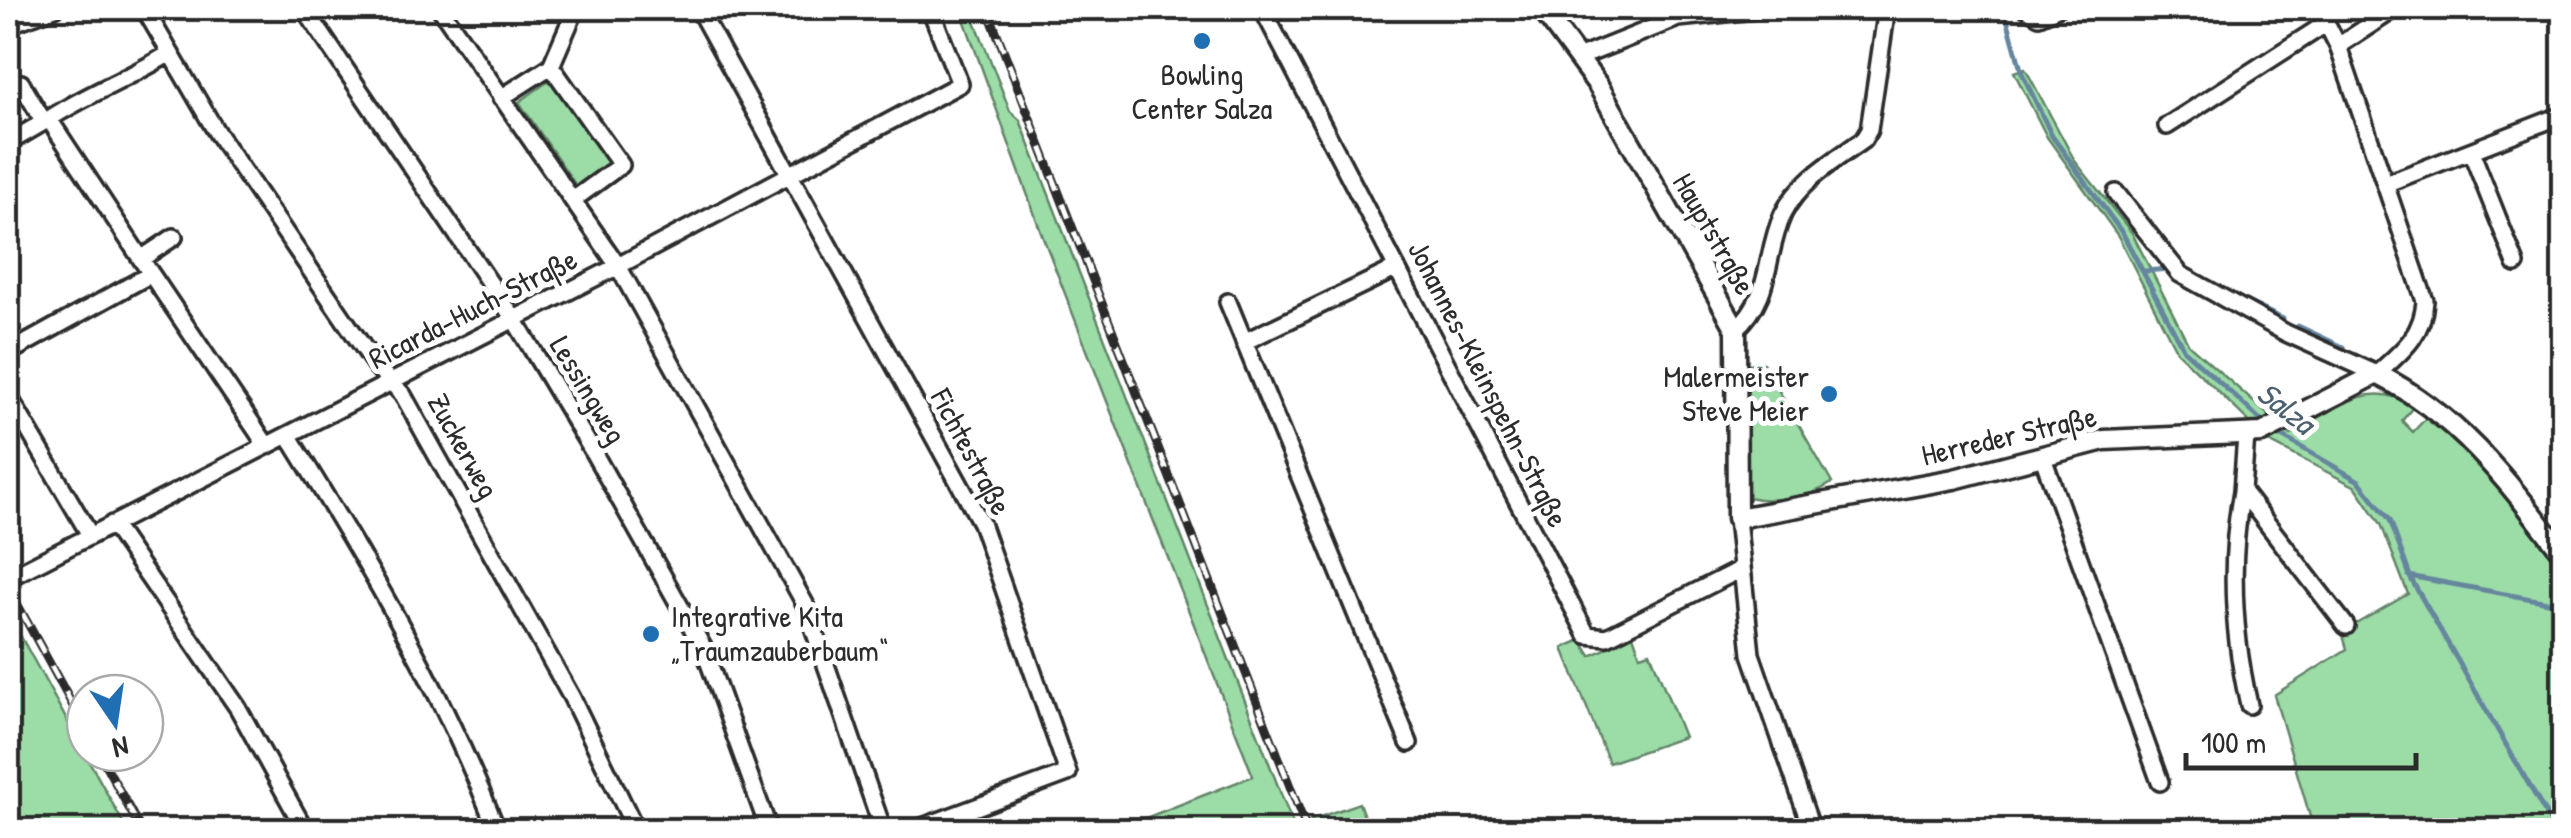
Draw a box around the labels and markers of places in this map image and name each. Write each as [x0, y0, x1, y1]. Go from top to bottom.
marker: Bowling Center Salza [1191, 30, 1213, 52]
place label: Bowling Center Salza [1132, 54, 1273, 128]
place label: Malermeister Steve Meier [1664, 356, 1809, 430]
marker: Malermeister Steve Meier [1818, 383, 1840, 405]
place label: Integrative Kita „Traumzauberbaum“ [671, 596, 888, 670]
marker: Integrative Kita „Traumzauberbaum“ [640, 623, 662, 645]

